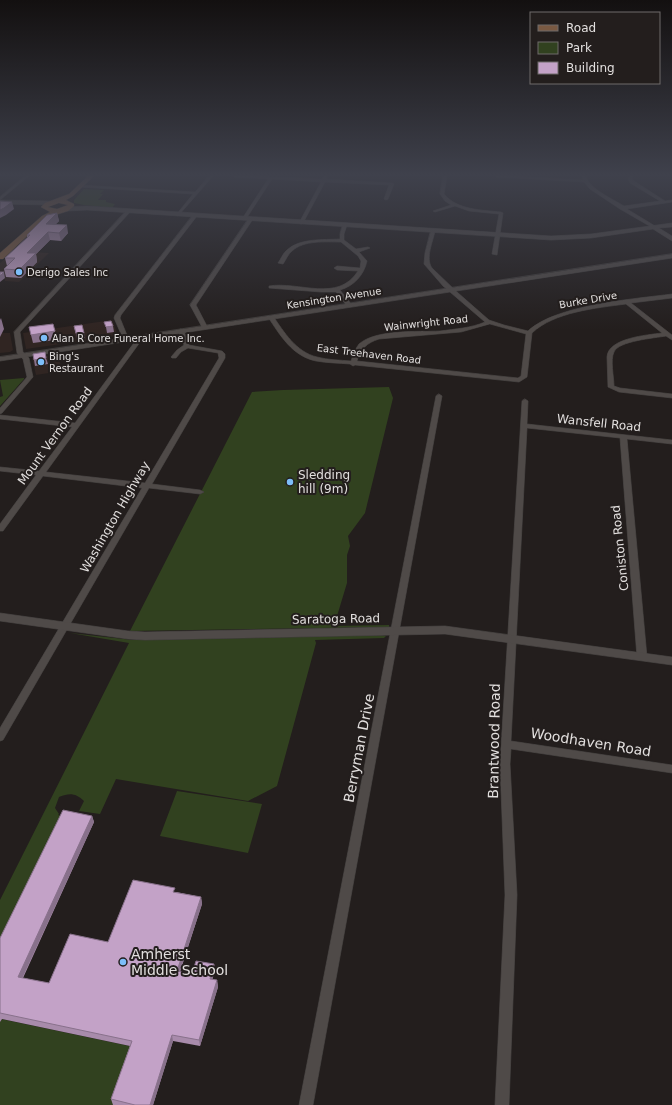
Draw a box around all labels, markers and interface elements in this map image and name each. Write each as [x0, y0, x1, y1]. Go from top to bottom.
legend [530, 12, 660, 84]
text: Road [566, 21, 596, 35]
text: Park [566, 41, 592, 55]
text: Building [566, 61, 615, 75]
marker: Derigo Sales Inc [14, 267, 24, 277]
place label: Derigo Sales Inc [27, 267, 108, 278]
street label: Kensington Avenue [286, 285, 382, 311]
street label: Burke Drive [558, 289, 618, 311]
street label: Wainwright Road [383, 313, 469, 333]
marker: Alan R Core Funeral Home Inc. [39, 333, 49, 343]
place label: Alan R Core Funeral Home Inc. [52, 333, 205, 344]
street label: East Treehaven Road [316, 342, 422, 366]
place label: Bing's Restaurant [49, 351, 104, 374]
marker: Bing's Restaurant [36, 357, 46, 367]
street label: Mount Vernon Road [15, 384, 95, 488]
street label: Wansfell Road [556, 412, 642, 434]
street label: Washington Highway [77, 459, 153, 575]
place label: Sledding hill (9m) [298, 468, 350, 496]
marker: Sledding hill (9m) [285, 477, 295, 487]
street label: Coniston Road [609, 504, 631, 592]
street label: Saratoga Road [292, 611, 380, 627]
street label: Brantwood Road [485, 683, 503, 799]
street label: Berryman Drive [341, 692, 377, 804]
street label: Woodhaven Road [530, 725, 652, 759]
place label: Amherst Middle School [131, 946, 228, 978]
marker: Amherst Middle School [118, 957, 128, 967]

